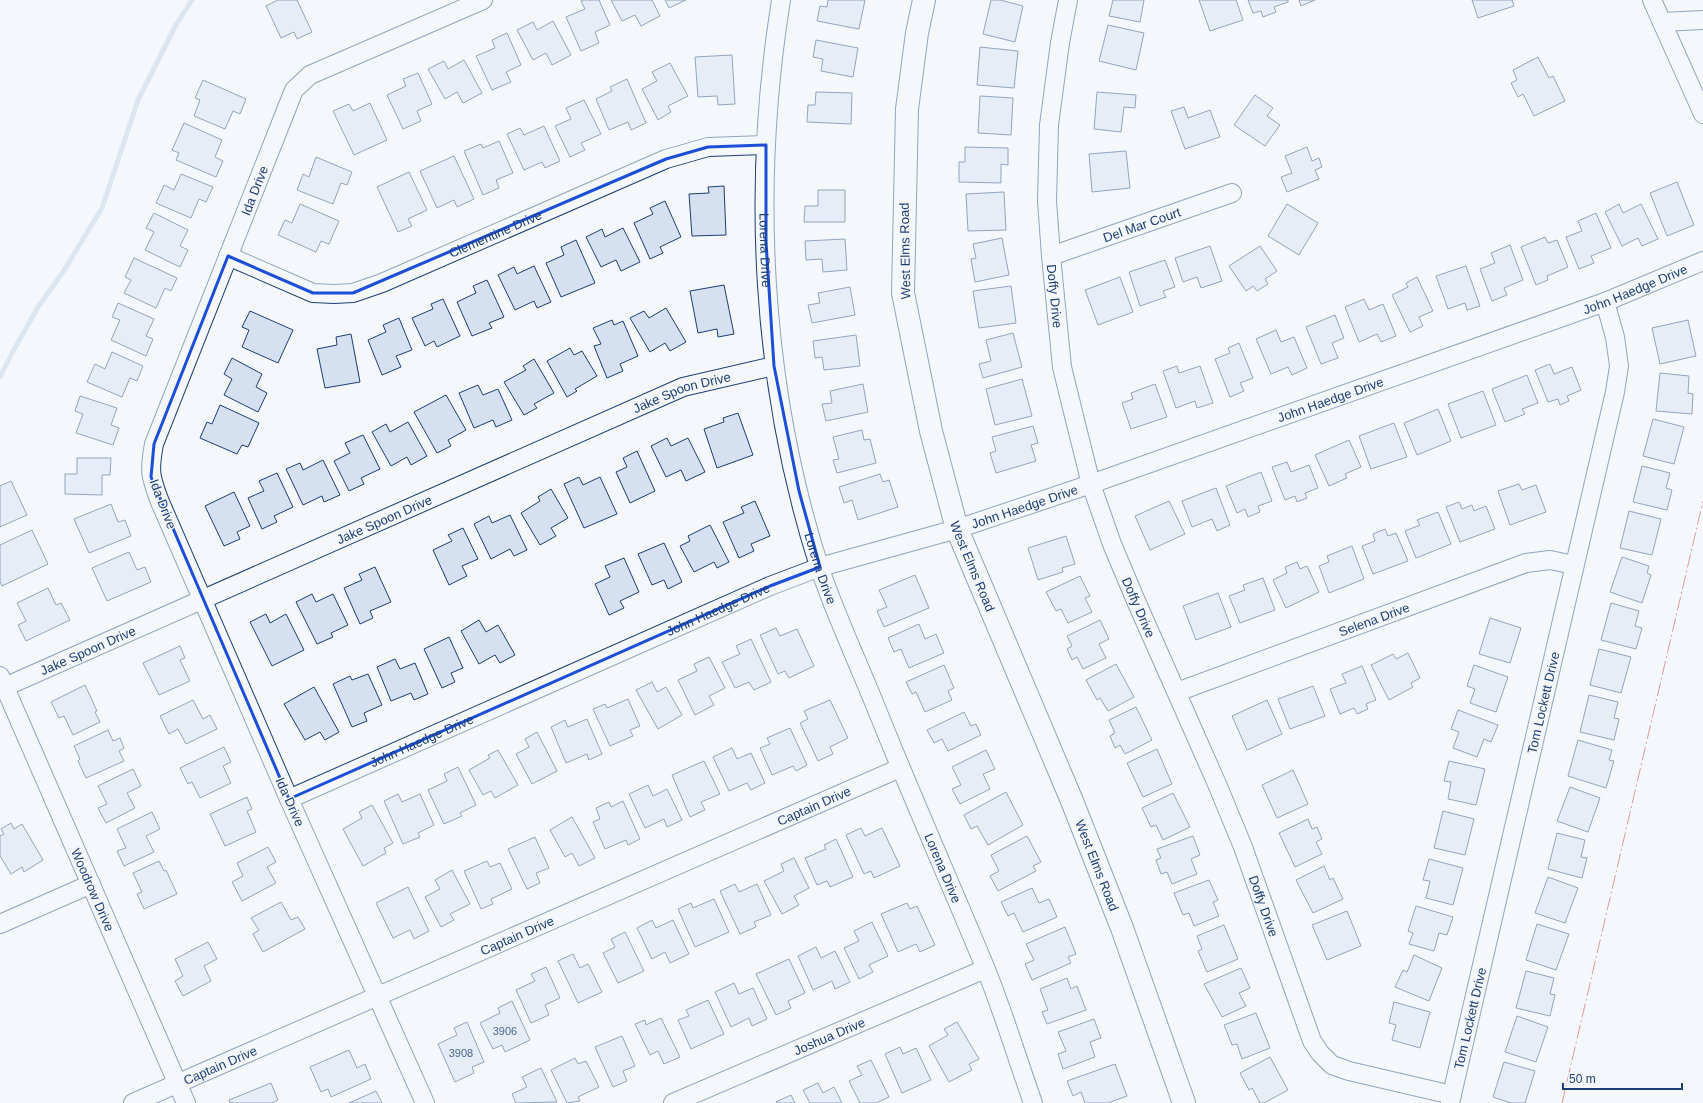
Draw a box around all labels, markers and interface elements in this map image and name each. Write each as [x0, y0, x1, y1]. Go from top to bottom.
street label: Ida Drive [238, 164, 271, 217]
street label: West Elms Road [897, 203, 913, 299]
street label: Del Mar Court [1101, 204, 1183, 245]
street label: Clementine Drive [447, 207, 544, 260]
street label: Lorena Drive [757, 213, 775, 288]
street label: John Haedge Drive [1581, 261, 1689, 317]
street label: Doffy Drive [1044, 264, 1066, 329]
street label: Jake Spoon Drive [630, 369, 732, 416]
street label: John Haedge Drive [1275, 374, 1385, 425]
street label: Ida Drive [147, 477, 179, 531]
street label: John Haedge Drive [969, 481, 1080, 531]
street label: Jake Spoon Drive [334, 492, 434, 547]
street label: West Elms Road [948, 519, 998, 614]
street label: Lorena Drive [802, 531, 840, 606]
street label: Doffy Drive [1119, 575, 1159, 640]
street label: John Haedge Drive [664, 580, 772, 639]
street label: Selena Drive [1336, 599, 1412, 639]
street label: Jake Spoon Drive [38, 623, 138, 678]
street label: Tom Lockett Drive [1524, 650, 1562, 755]
street label: John Haedge Drive [368, 711, 476, 770]
street label: Ida Drive [273, 775, 307, 829]
street label: Captain Drive [775, 783, 853, 828]
street label: West Elms Road [1073, 818, 1122, 913]
street label: Lorena Drive [922, 831, 965, 905]
street label: Woodrow Drive [68, 846, 118, 933]
street label: Doffy Drive [1246, 873, 1282, 939]
street label: Captain Drive [478, 913, 556, 958]
street label: Tom Lockett Drive [1451, 966, 1489, 1071]
street label: Joshua Drive [791, 1014, 867, 1058]
house number: 3906 [493, 1025, 517, 1037]
street label: Captain Drive [181, 1042, 259, 1088]
house number: 3908 [449, 1047, 473, 1059]
scale bar [1563, 1065, 1682, 1091]
text: 50 m [1569, 1072, 1596, 1086]

